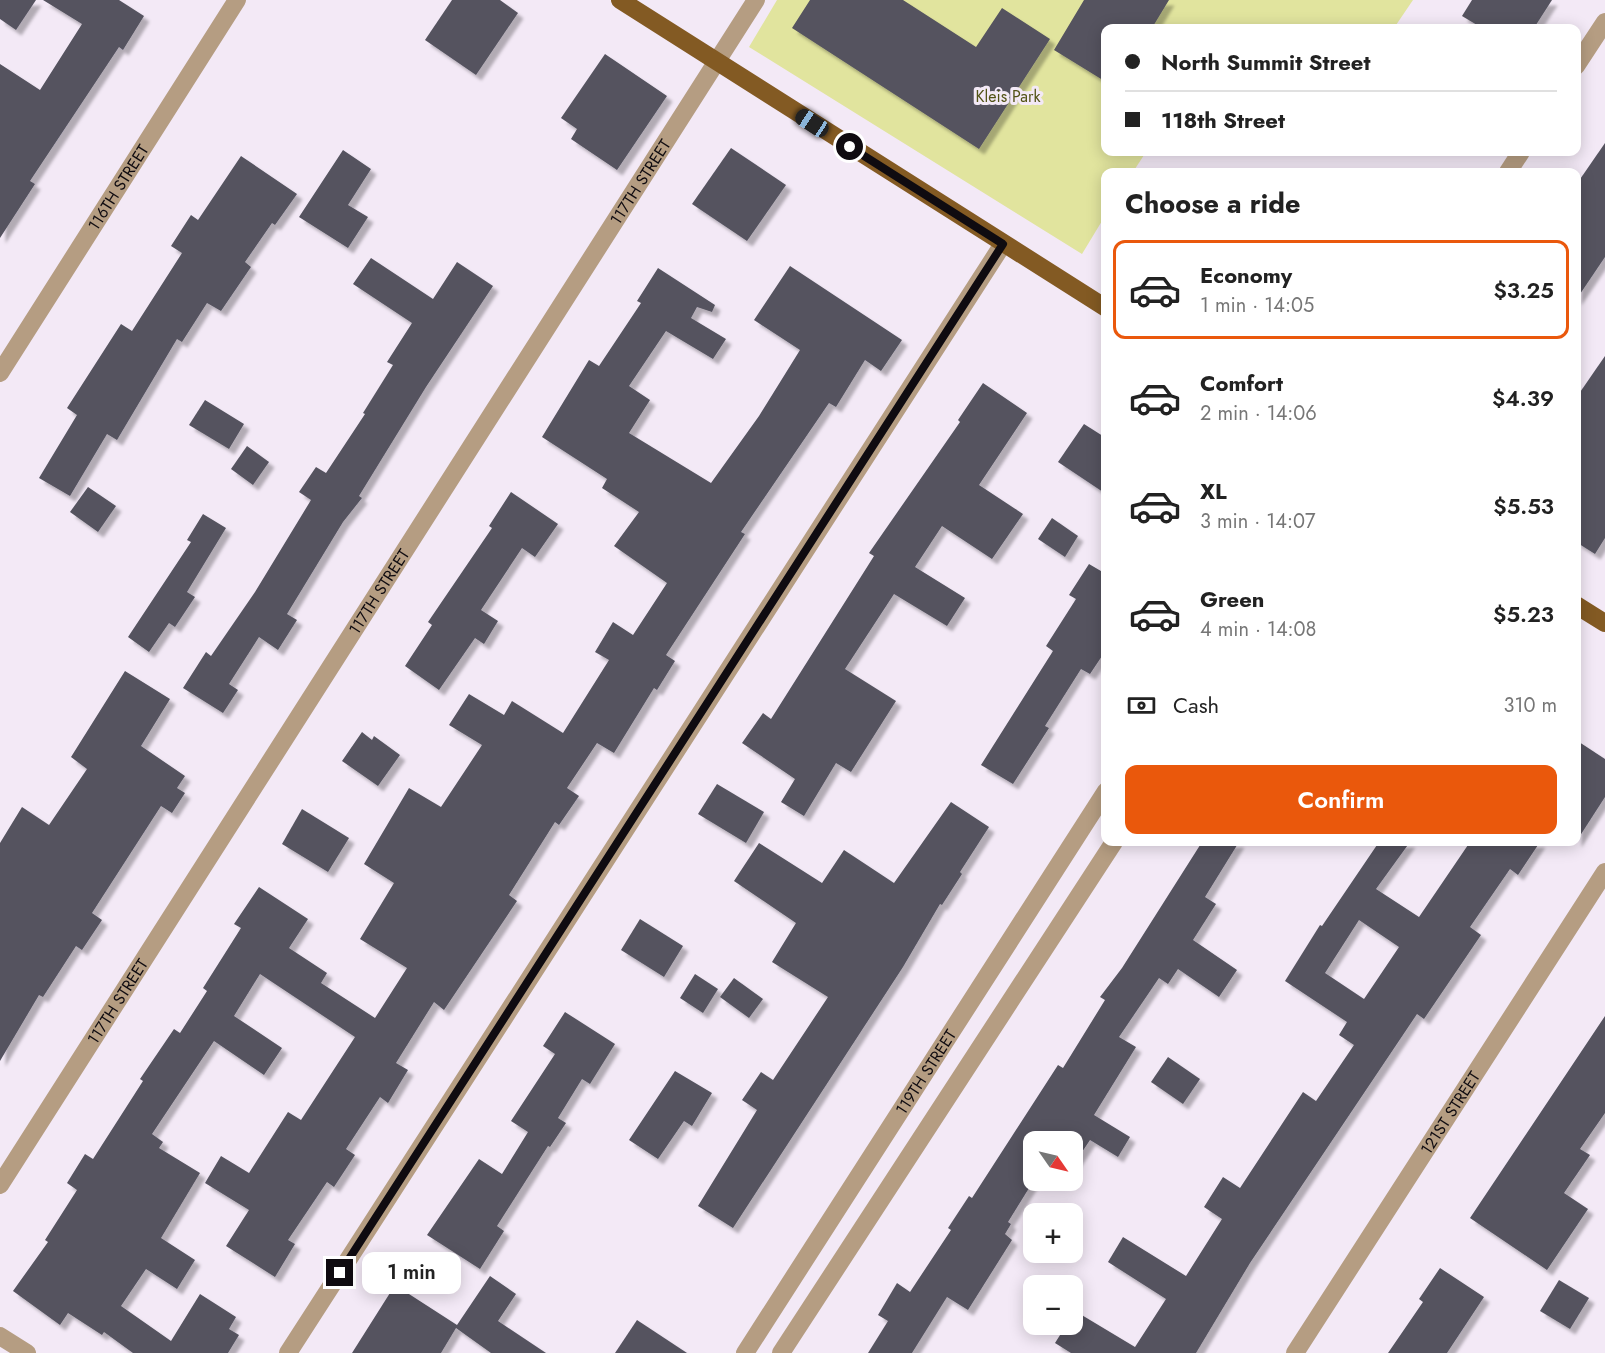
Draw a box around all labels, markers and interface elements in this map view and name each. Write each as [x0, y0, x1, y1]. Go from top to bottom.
text: North Summit Street [1161, 46, 1370, 78]
park label: Kleis Park [976, 85, 1041, 108]
text: 118th Street [1161, 104, 1285, 136]
car [792, 106, 832, 140]
route start [836, 133, 863, 160]
street label: 117TH STREET [605, 134, 677, 229]
street label: 116TH STREET [83, 140, 155, 235]
text: Choose a ride [1125, 184, 1300, 223]
text: Economy [1200, 259, 1292, 291]
icon: car [1128, 263, 1182, 317]
text: $3.25 [1493, 274, 1554, 306]
text: 1 min · 14:05 [1200, 291, 1314, 320]
text: Comfort [1200, 367, 1283, 399]
icon: car [1128, 371, 1182, 425]
text: $4.39 [1492, 382, 1554, 414]
text: 2 min · 14:06 [1200, 399, 1317, 428]
text: XL [1200, 475, 1227, 507]
icon: car [1128, 479, 1182, 533]
text: $5.53 [1493, 490, 1554, 522]
text: 3 min · 14:07 [1200, 507, 1315, 536]
street label: 117TH STREET [343, 544, 415, 639]
text: Green [1200, 583, 1264, 615]
icon: car [1128, 587, 1182, 641]
text: $5.23 [1493, 598, 1554, 630]
text: 4 min · 14:08 [1200, 615, 1317, 644]
icon: cash [1125, 689, 1158, 722]
text: Cash [1173, 689, 1219, 721]
text: 310 m [1503, 691, 1557, 720]
button: Confirm [1125, 765, 1557, 834]
street label: 117TH STREET [82, 954, 154, 1049]
street label: 119TH STREET [890, 1025, 962, 1119]
street label: 121ST STREET [1415, 1066, 1486, 1159]
north arrow [1023, 1131, 1083, 1191]
map controls [1023, 1131, 1083, 1335]
button: + [1023, 1203, 1083, 1263]
callout: 1 min [361, 1252, 460, 1294]
text: 1 min [387, 1258, 436, 1287]
route end [326, 1259, 353, 1286]
button: − [1023, 1275, 1083, 1335]

